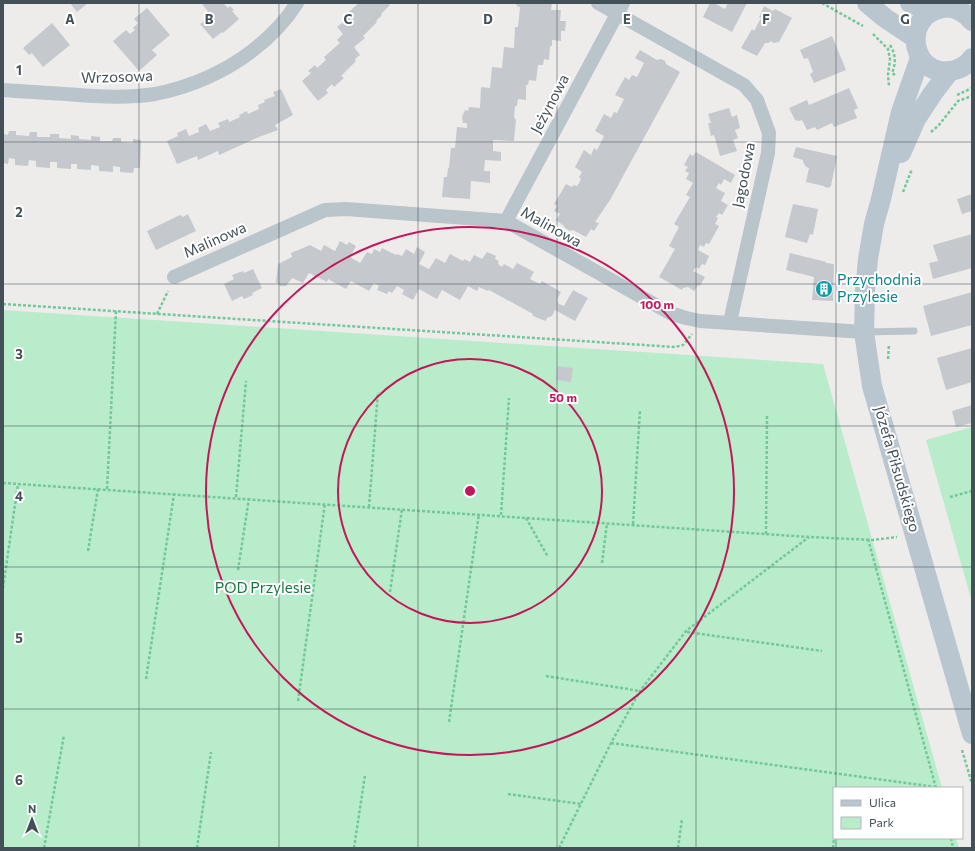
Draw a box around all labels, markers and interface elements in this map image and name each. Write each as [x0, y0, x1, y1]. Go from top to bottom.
text: A [65, 11, 75, 27]
text: B [205, 11, 214, 27]
text: C [344, 11, 353, 27]
text: D [483, 11, 493, 27]
text: E [623, 11, 631, 27]
text: F [762, 11, 770, 27]
text: G [900, 11, 910, 27]
text: 1 [16, 62, 22, 78]
street label: Wrzosowa [81, 66, 153, 86]
street label: Jeżynowa [526, 71, 572, 136]
street label: Jagodowa [728, 141, 758, 209]
street label: Malinowa [518, 202, 585, 250]
text: 2 [15, 204, 23, 220]
street label: Malinowa [180, 217, 249, 261]
place label: Przychodnia Przylesie [837, 270, 921, 305]
building icon: Przychodnia Przylesie [814, 279, 834, 299]
text: 100 m [640, 297, 674, 311]
text: 3 [15, 346, 23, 362]
text: 50 m [549, 390, 577, 404]
street label: Józefa Piłsudskiego [871, 404, 925, 534]
centre of rings [463, 484, 477, 498]
text: 4 [15, 488, 23, 504]
park label: POD Przylesie [215, 578, 311, 596]
text: 5 [15, 630, 23, 646]
text: 6 [15, 772, 23, 788]
legend [833, 787, 963, 839]
text: Ulica [869, 795, 896, 809]
north arrow [12, 799, 52, 839]
text: N [28, 802, 36, 815]
text: Park [869, 815, 895, 829]

